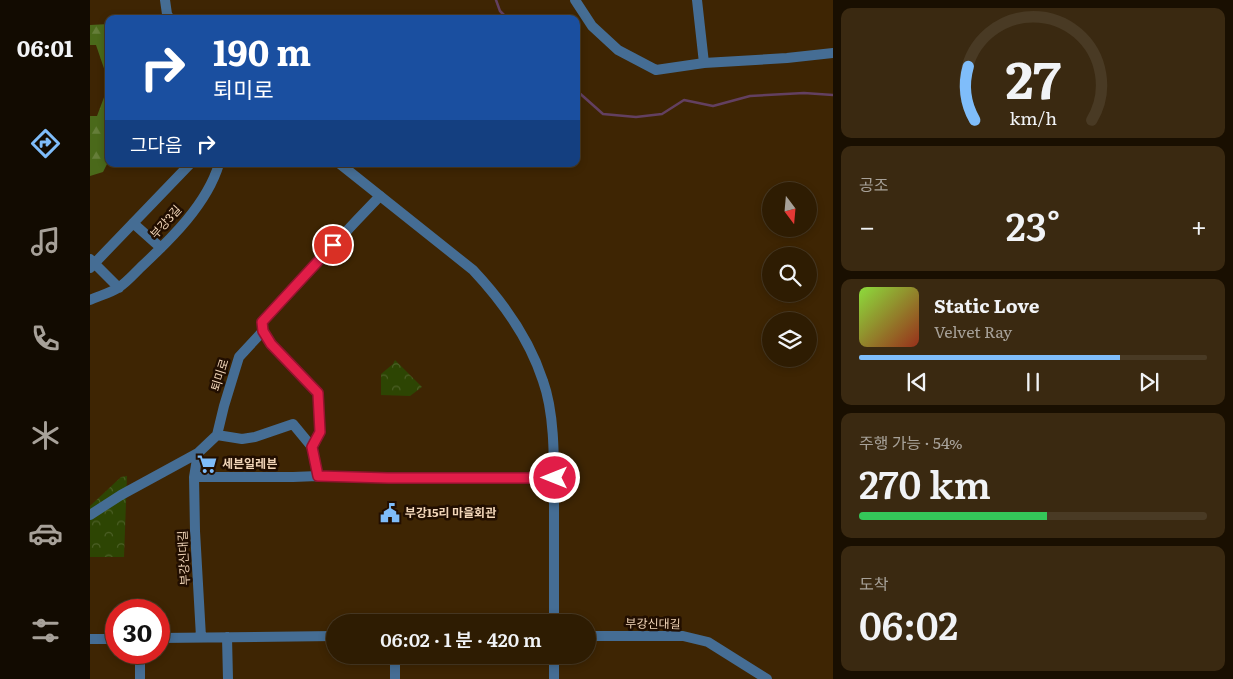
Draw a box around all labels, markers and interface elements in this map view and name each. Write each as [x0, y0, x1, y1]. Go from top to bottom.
text: 190 m [213, 25, 311, 77]
text: 06:01 [17, 31, 73, 64]
icon: right [130, 35, 195, 100]
text: 27 [1005, 38, 1061, 115]
text: 퇴미로 [213, 72, 274, 105]
text: km/h [1009, 104, 1057, 131]
icon: directions [28, 126, 63, 161]
text: 그다음 [130, 130, 182, 158]
icon: right [192, 130, 220, 158]
text: 공조 [859, 172, 888, 196]
north arrow [762, 182, 818, 238]
map controls [762, 182, 817, 367]
text: 23° [1006, 196, 1060, 253]
street label: 부강3길 [145, 201, 185, 242]
text: − [859, 204, 875, 246]
text: + [1191, 204, 1207, 246]
icon: music [28, 224, 63, 259]
pin [312, 224, 354, 266]
icon: arrive [319, 231, 347, 259]
button: search [762, 247, 817, 302]
text: Static Love [934, 291, 1039, 319]
button: layers [762, 312, 817, 367]
text: Velvet Ray [934, 319, 1012, 343]
icon: phone [28, 321, 63, 356]
street label: 퇴미로 [206, 356, 232, 393]
icon: previous [903, 368, 931, 396]
icon: pause [1019, 368, 1047, 396]
icon: next [1135, 368, 1163, 396]
icon: climate [28, 418, 63, 453]
text: 주행 가능 · 54% [859, 430, 963, 454]
position arrow [528, 451, 580, 503]
supermarket icon: 세븐일레븐 [196, 453, 218, 475]
place label: 세븐일레븐 [222, 454, 277, 472]
text: 270 km [859, 454, 991, 511]
public building icon: 부강15리 마을회관 [379, 502, 401, 524]
place label: 부강15리 마을회관 [405, 503, 496, 521]
icon: car [28, 516, 63, 551]
street label: 부강신대길 [173, 530, 193, 586]
text: 도착 [859, 571, 888, 595]
text: 06:02 [859, 595, 958, 652]
speed limit sign: 30 [105, 599, 170, 664]
icon: filters [28, 613, 63, 648]
street label: 부강신대길 [625, 614, 681, 632]
text: 06:02 · 1 분 · 420 m [380, 625, 542, 653]

